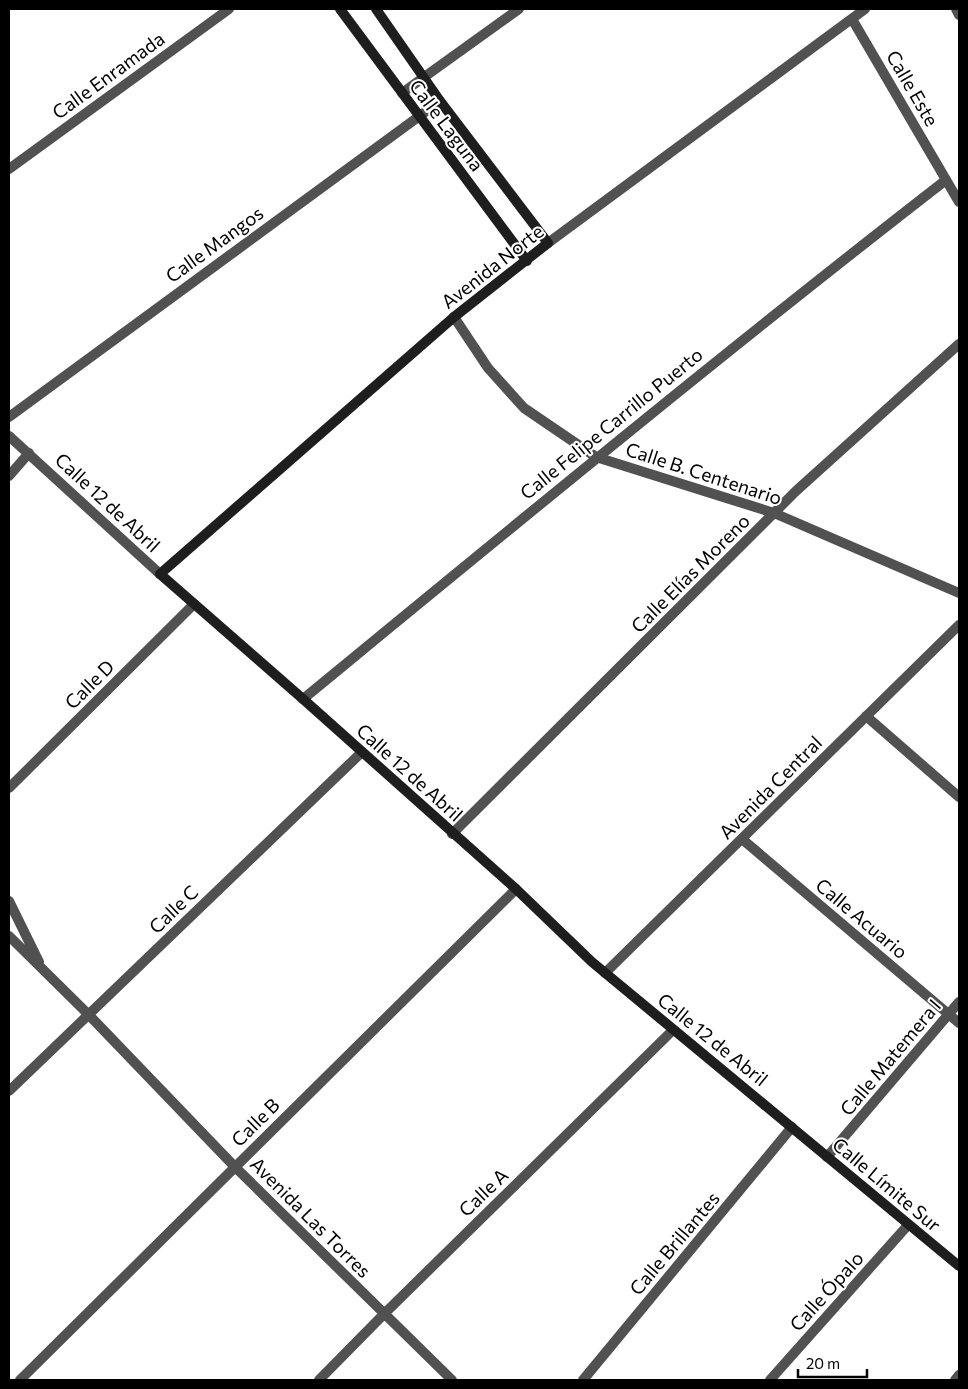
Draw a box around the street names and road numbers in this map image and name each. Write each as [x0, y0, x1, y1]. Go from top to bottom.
street label: Calle Enramada [47, 27, 169, 123]
street label: Calle Este [882, 46, 944, 130]
street label: Calle Laguna [405, 75, 489, 175]
street label: Calle Mangos [161, 201, 267, 287]
street label: Avenida Norte [436, 219, 548, 313]
street label: Calle Felipe Carrillo Puerto [515, 342, 707, 504]
street label: Calle B. Centenario [623, 437, 785, 509]
street label: Calle 12 de Abril [51, 448, 165, 556]
street label: Calle Elías Moreno [626, 509, 754, 637]
street label: Calle D [60, 655, 118, 713]
street label: Calle 12 de Abril [352, 718, 468, 826]
street label: Avenida Central [714, 731, 826, 843]
street label: Calle Acuario [811, 873, 913, 963]
street label: Calle C [144, 880, 202, 938]
street label: Calle 12 de Abril [653, 988, 773, 1090]
street label: Calle Matemera I [835, 994, 945, 1120]
street label: Calle B [226, 1093, 284, 1151]
street label: Calle Límite Sur [828, 1132, 946, 1236]
street label: Avenida Las Torres [246, 1152, 376, 1282]
street label: Calle A [454, 1163, 512, 1221]
street label: Calle Brillantes [624, 1187, 724, 1299]
street label: Calle Ópalo [784, 1246, 868, 1336]

